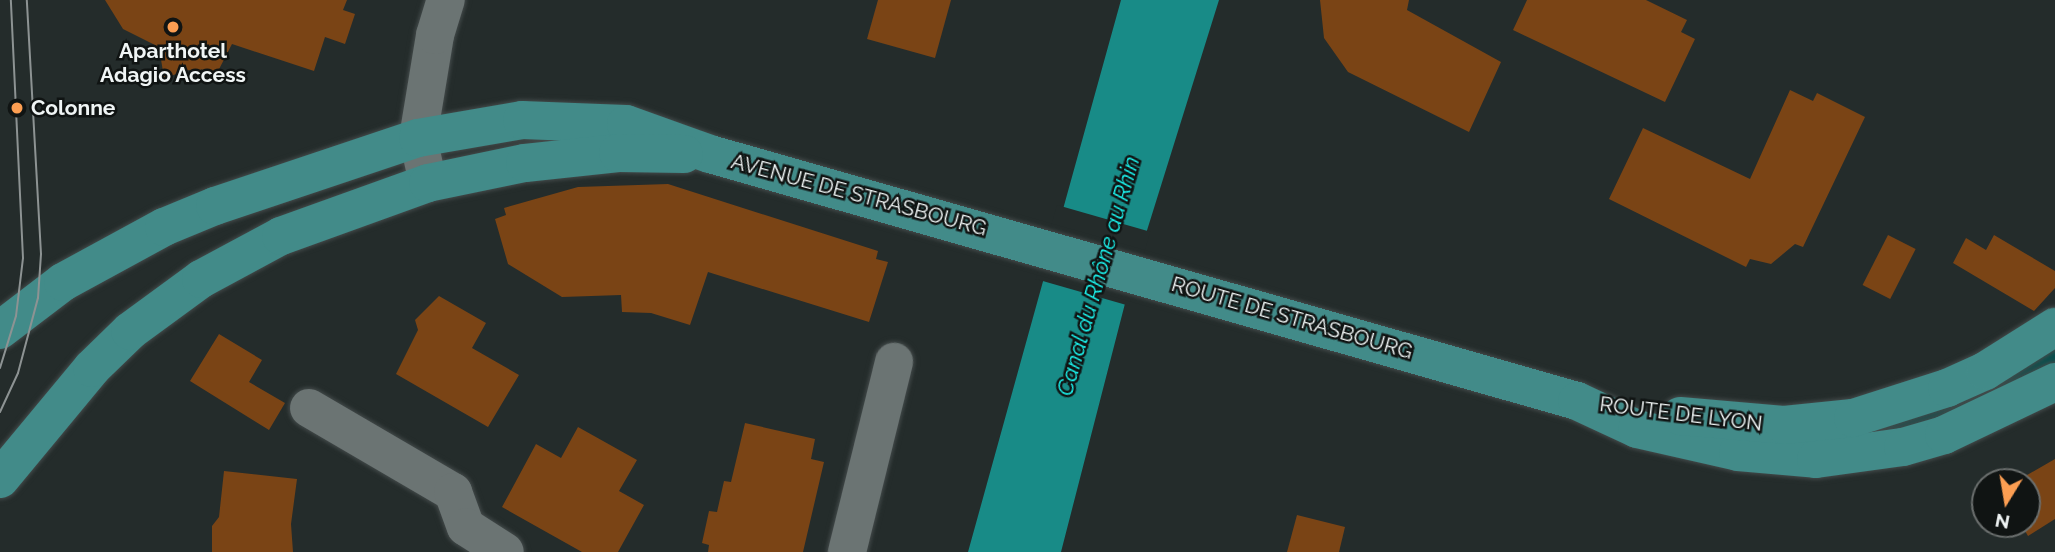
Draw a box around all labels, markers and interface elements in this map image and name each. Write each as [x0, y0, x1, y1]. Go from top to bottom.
marker: Aparthotel Adagio Access [165, 19, 181, 35]
place label: Aparthotel Adagio Access [100, 38, 246, 88]
place label: Colonne [31, 95, 115, 121]
marker: Colonne [9, 100, 25, 116]
street label: AVENUE DE STRASBOURG [728, 149, 990, 241]
water label: Canal du Rhône au Rhin [1050, 153, 1146, 399]
street label: ROUTE DE STRASBOURG [1169, 271, 1415, 365]
street label: ROUTE DE LYON [1598, 392, 1764, 436]
north arrow [1971, 468, 2041, 538]
text: N [1993, 509, 2012, 534]

